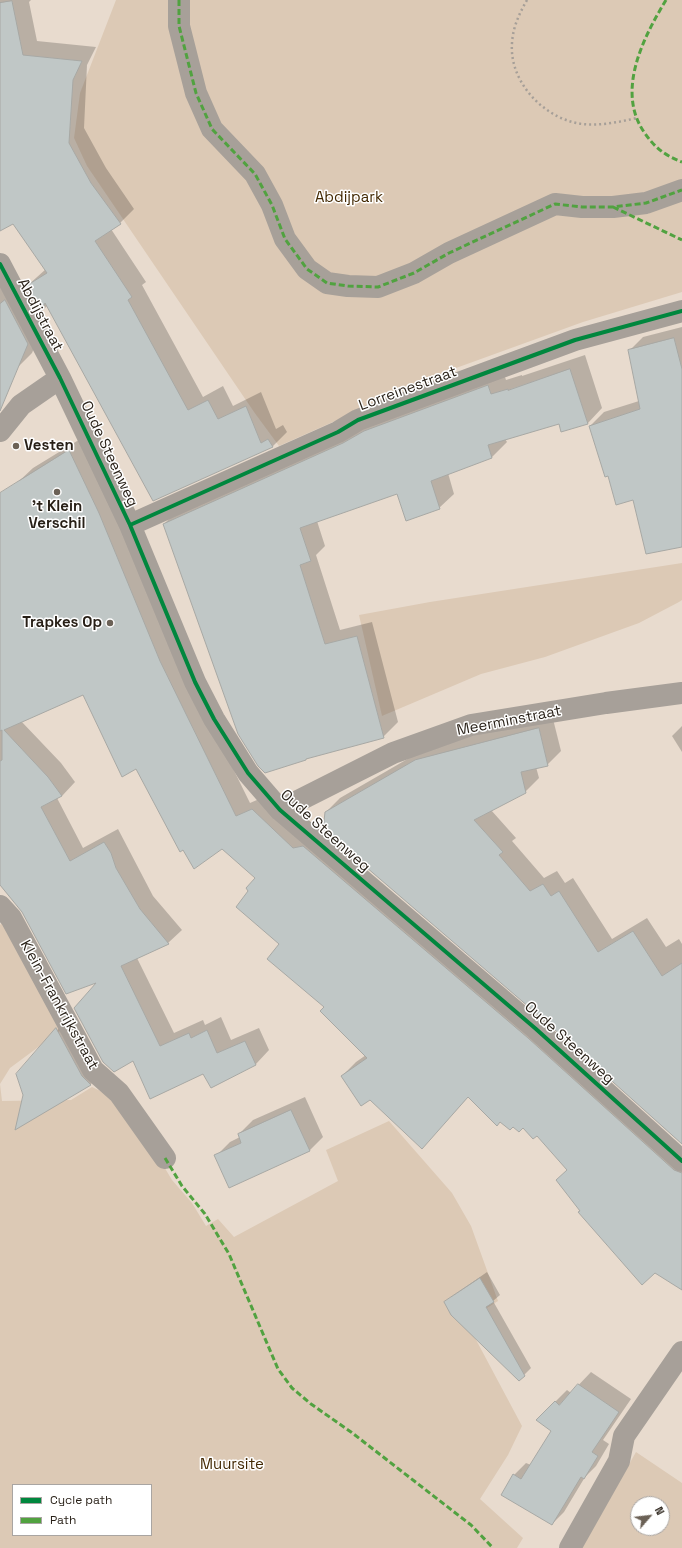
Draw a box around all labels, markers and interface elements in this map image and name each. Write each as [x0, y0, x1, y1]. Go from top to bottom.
park label: Abdijpark [315, 189, 383, 207]
street label: Abdijstraat [13, 276, 67, 354]
street label: Lorreinestraat [357, 363, 459, 415]
street label: Oude Steenweg [77, 398, 141, 510]
place label: Vesten [24, 437, 74, 455]
marker: Vesten [11, 441, 21, 451]
marker: ’t Klein Verschil [52, 487, 62, 497]
place label: ’t Klein Verschil [28, 498, 86, 533]
place label: Trapkes Op [22, 614, 102, 632]
marker: Trapkes Op [105, 618, 115, 628]
street label: Meerminstraat [455, 702, 563, 740]
street label: Oude Steenweg [276, 786, 374, 876]
street label: Klein-Frankrijkstraat [16, 937, 102, 1073]
street label: Oude Steenweg [520, 998, 618, 1088]
park label: Muursite [200, 1456, 264, 1474]
legend [12, 1484, 152, 1536]
text: Cycle path [50, 1492, 112, 1508]
north arrow [630, 1496, 670, 1536]
text: N [652, 1504, 668, 1517]
text: Path [50, 1512, 76, 1528]

